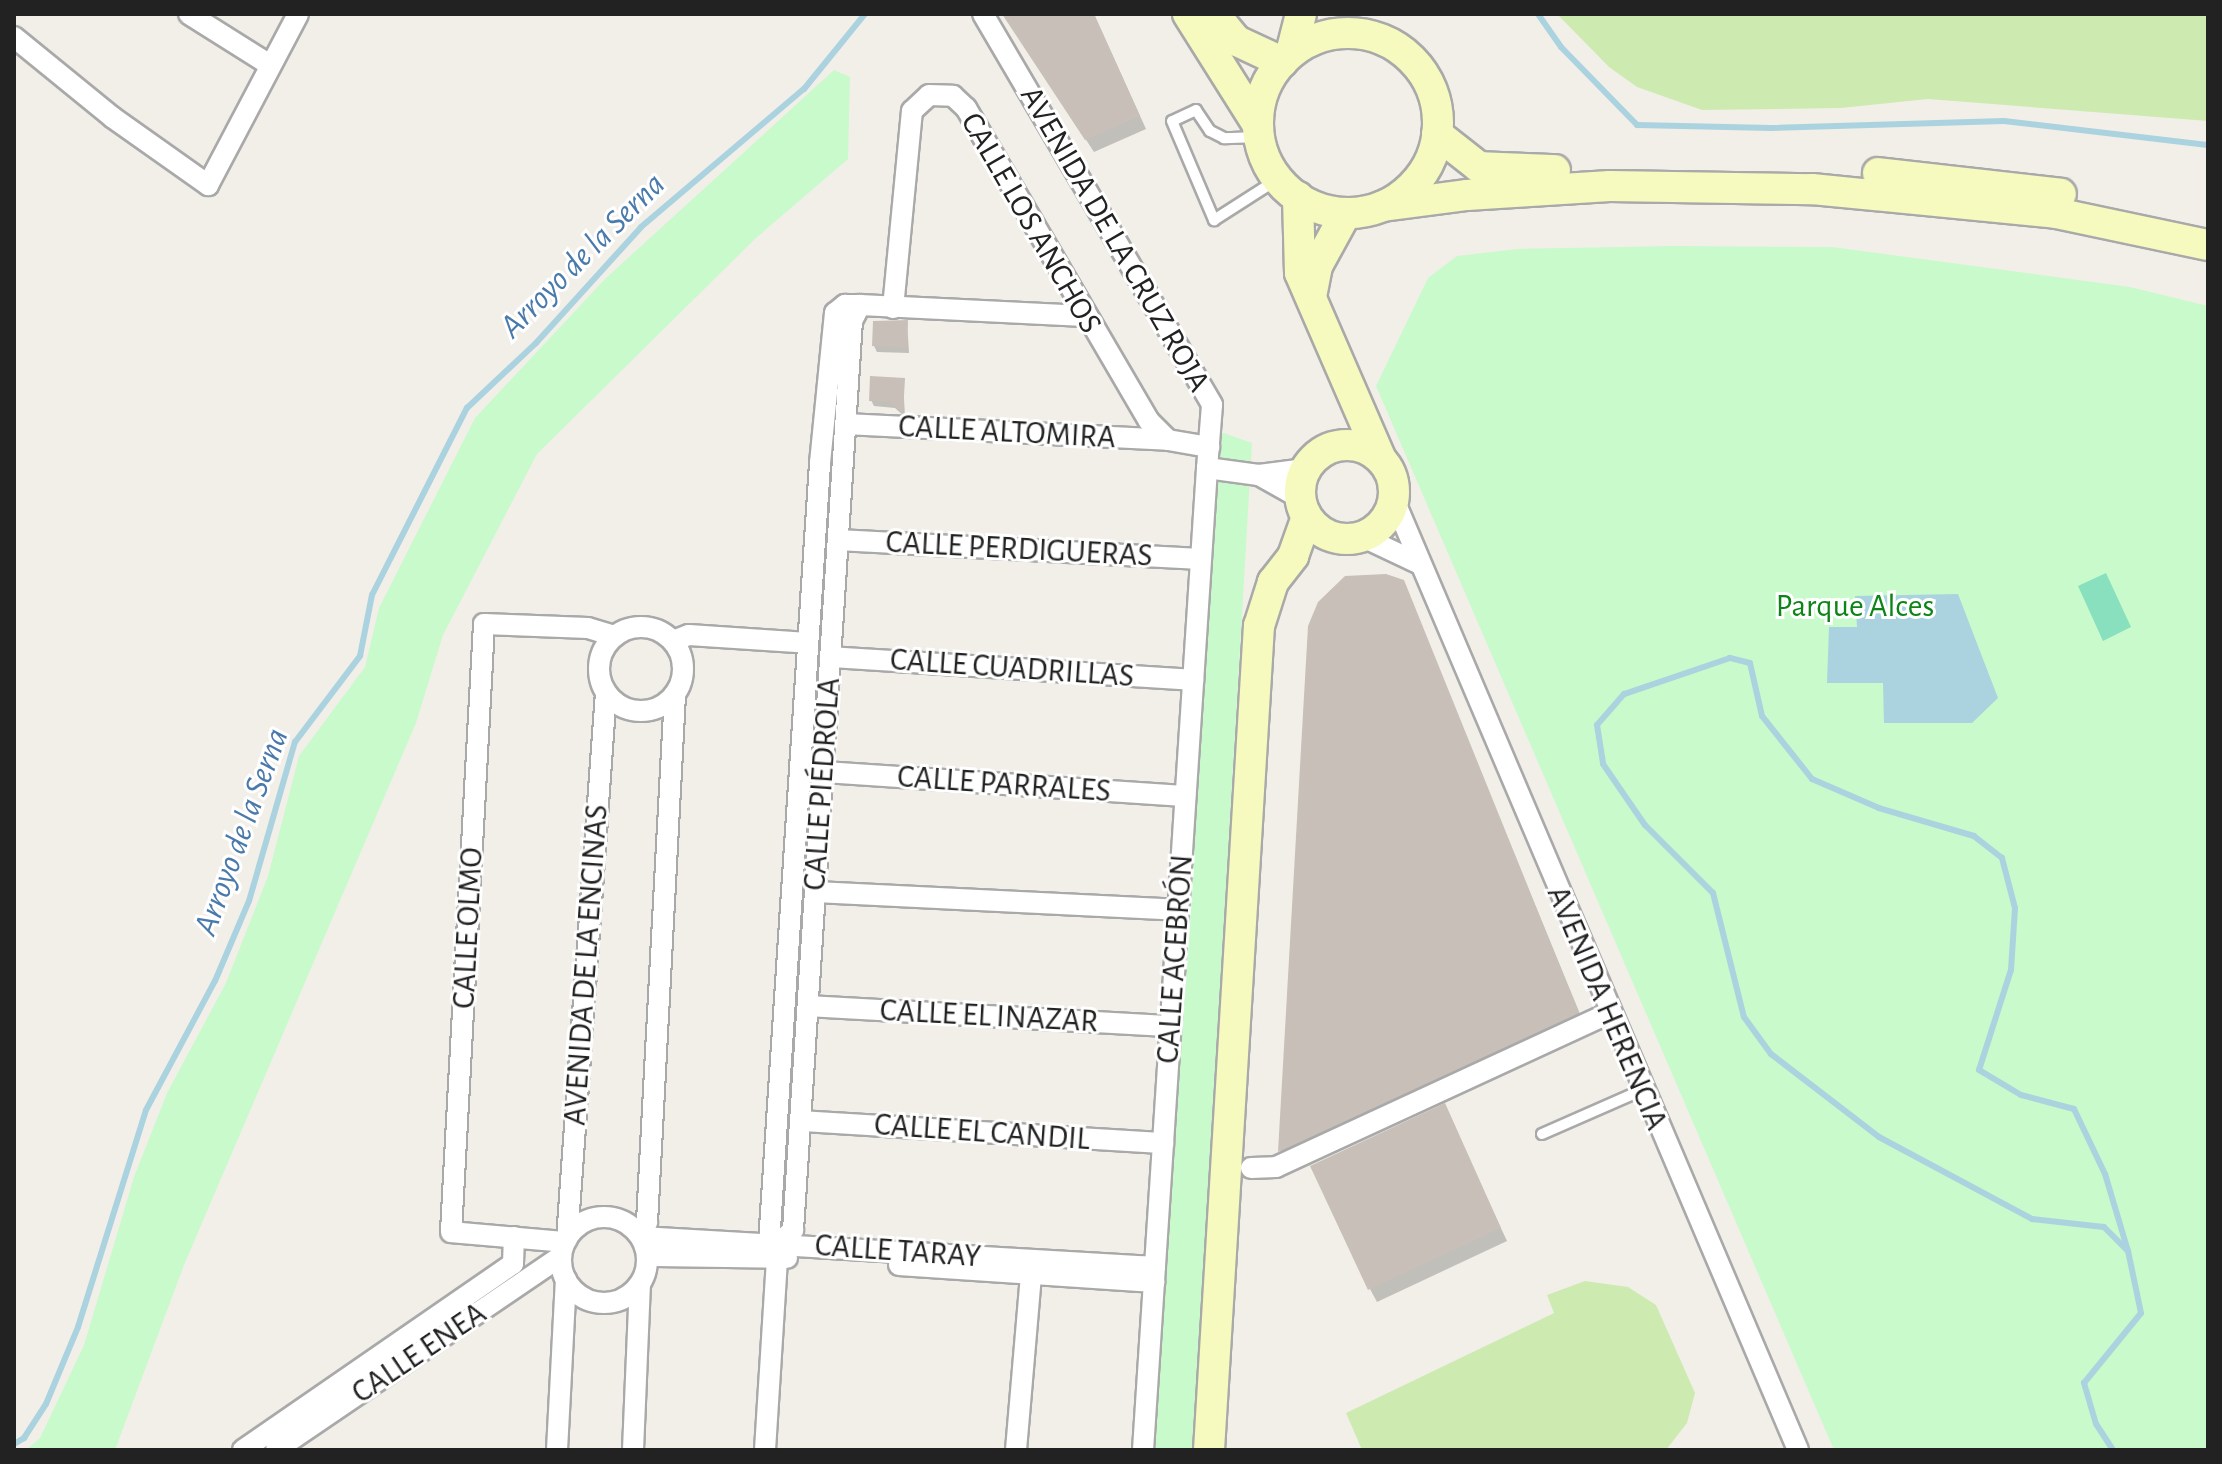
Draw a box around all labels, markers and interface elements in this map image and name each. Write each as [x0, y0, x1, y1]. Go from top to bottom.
street label: AVENIDA DE LA CRUZ ROJA [1012, 79, 1218, 399]
street label: CALLE LOS ANCHOS [952, 106, 1110, 340]
water label: Arroyo de la Serna [492, 165, 674, 347]
street label: CALLE ALTOMIRA [897, 407, 1117, 457]
street label: CALLE PERDIGUERAS [885, 523, 1153, 575]
park label: Parque Alces [1776, 587, 1934, 625]
street label: CALLE CUADRILLAS [889, 640, 1135, 696]
street label: CALLE PIÉDROLA [795, 676, 849, 892]
water label: Arroyo de la Serna [186, 723, 298, 941]
street label: CALLE PARRALES [896, 757, 1112, 811]
street label: AVENIDA DE LA ENCINAS [556, 803, 616, 1127]
street label: CALLE OLMO [445, 846, 491, 1010]
street label: CALLE ACEBRÓN [1149, 853, 1201, 1065]
street label: AVENIDA HERENCIA [1538, 880, 1676, 1136]
street label: CALLE EL INAZAR [879, 991, 1099, 1041]
street label: CALLE EL CANDIL [873, 1105, 1091, 1159]
street label: CALLE TARAY [814, 1226, 982, 1276]
street label: CALLE ENEA [345, 1294, 493, 1412]

